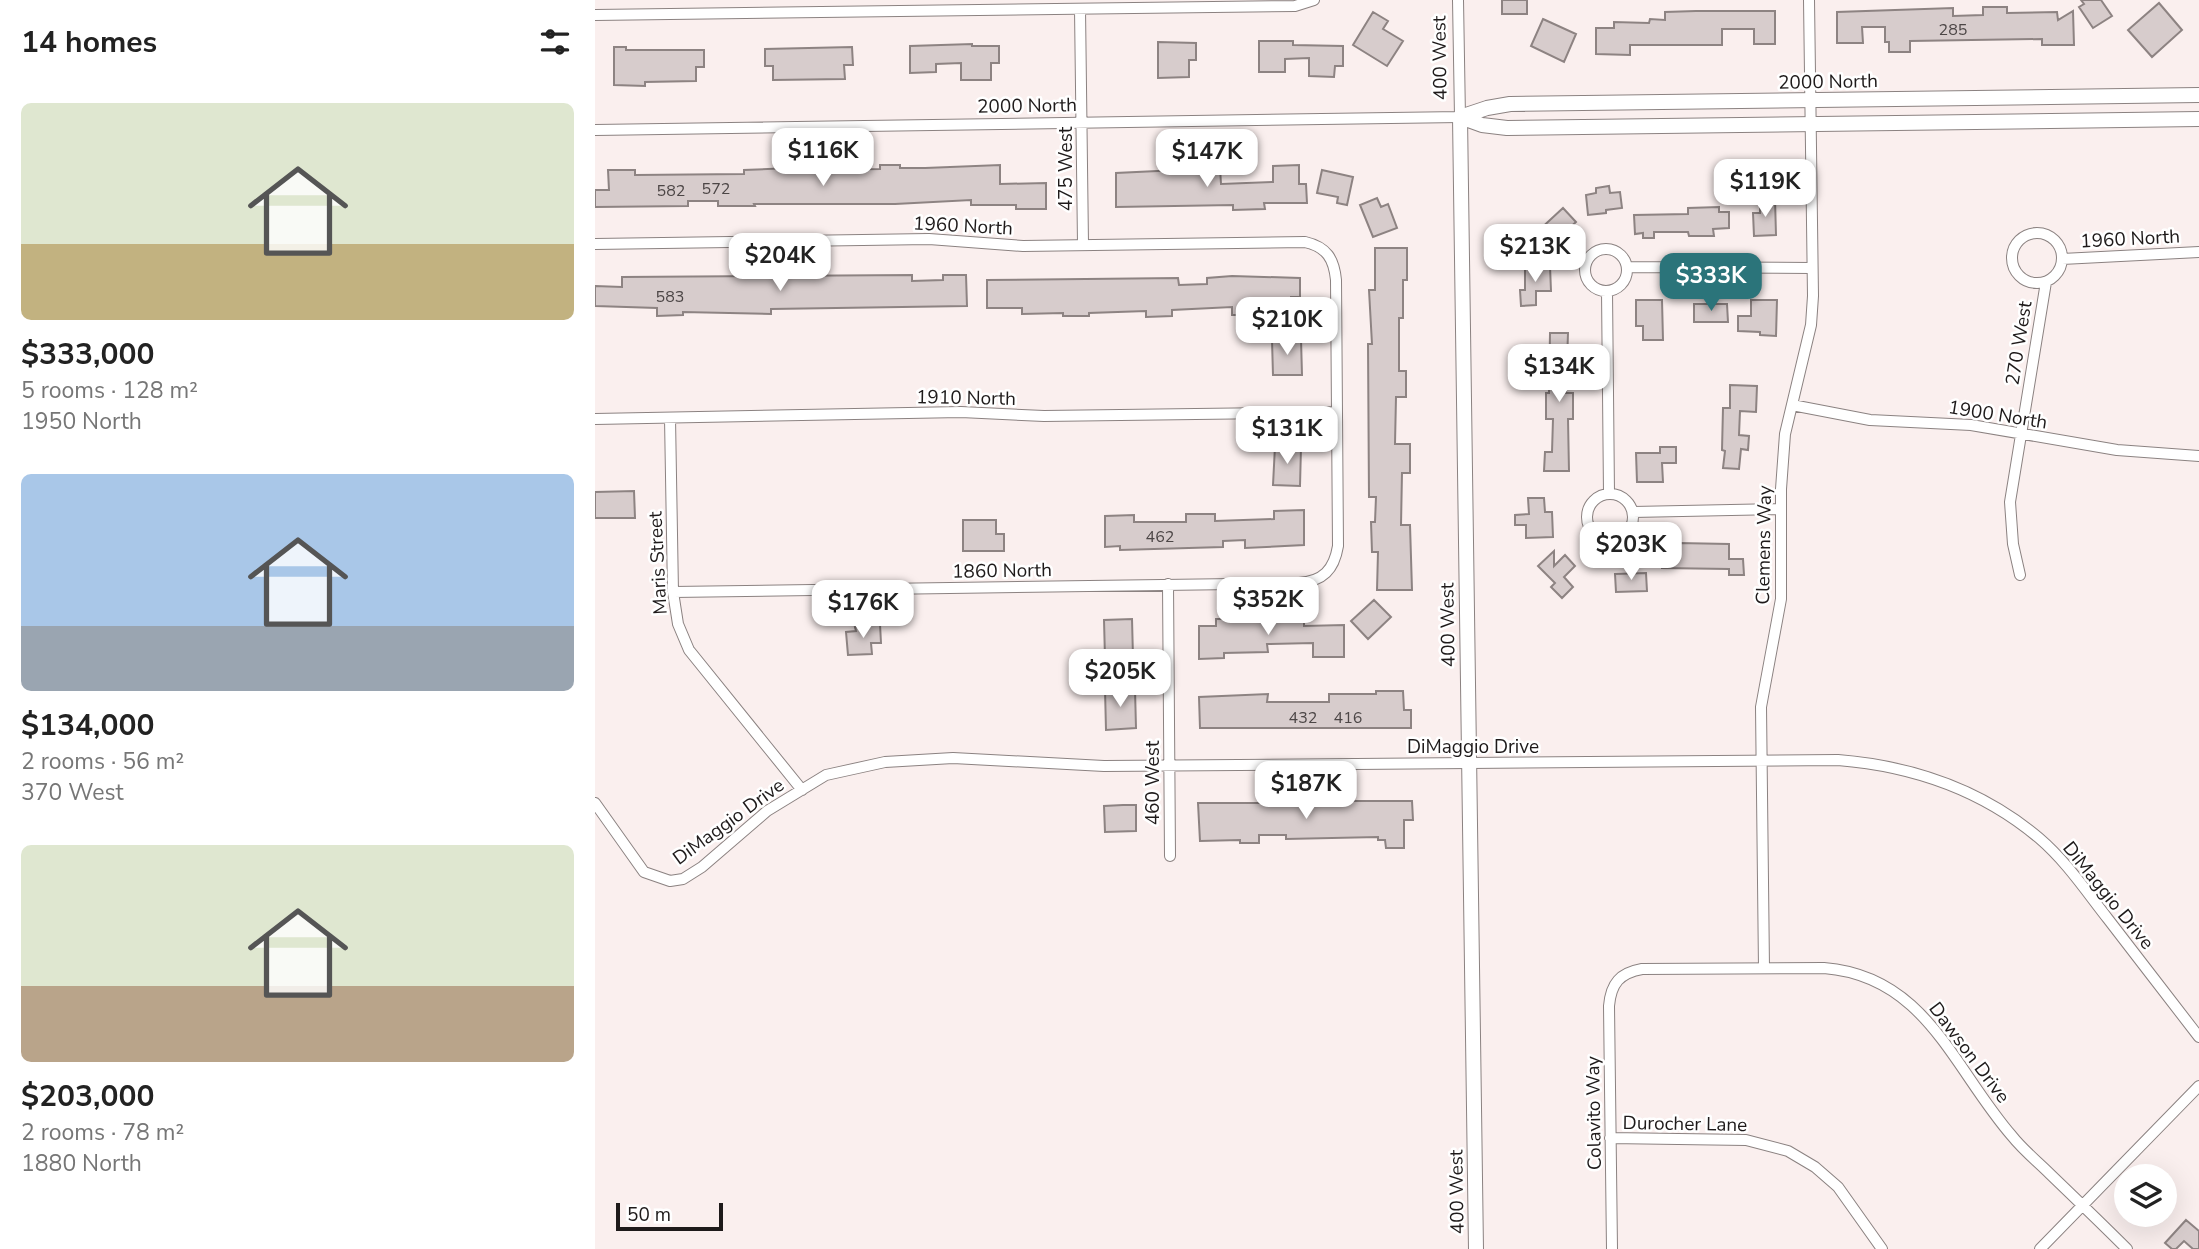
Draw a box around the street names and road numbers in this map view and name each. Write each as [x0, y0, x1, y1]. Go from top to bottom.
street label: 400 West [1426, 15, 1454, 101]
street label: 2000 North [1778, 68, 1878, 96]
street label: 2000 North [977, 92, 1077, 120]
street label: 475 West [1053, 126, 1079, 211]
street label: 1960 North [912, 210, 1013, 242]
street label: 1960 North [2080, 223, 2181, 255]
street label: 270 West [2000, 299, 2039, 387]
street label: 1910 North [916, 384, 1016, 412]
street label: 1900 North [1946, 394, 2049, 436]
street label: Clemens Way [1750, 485, 1778, 605]
street label: Maris Street [642, 510, 674, 615]
street label: 1860 North [952, 557, 1052, 585]
street label: 400 West [1434, 582, 1462, 668]
street label: DiMaggio Drive [1407, 734, 1539, 760]
street label: 460 West [1140, 740, 1166, 825]
street label: DiMaggio Drive [668, 772, 790, 871]
street label: DiMaggio Drive [2057, 836, 2160, 955]
street label: Dawson Drive [1923, 997, 2016, 1108]
street label: Colavito Way [1580, 1056, 1608, 1170]
street label: Durocher Lane [1622, 1110, 1748, 1138]
street label: 400 West [1443, 1149, 1471, 1235]

